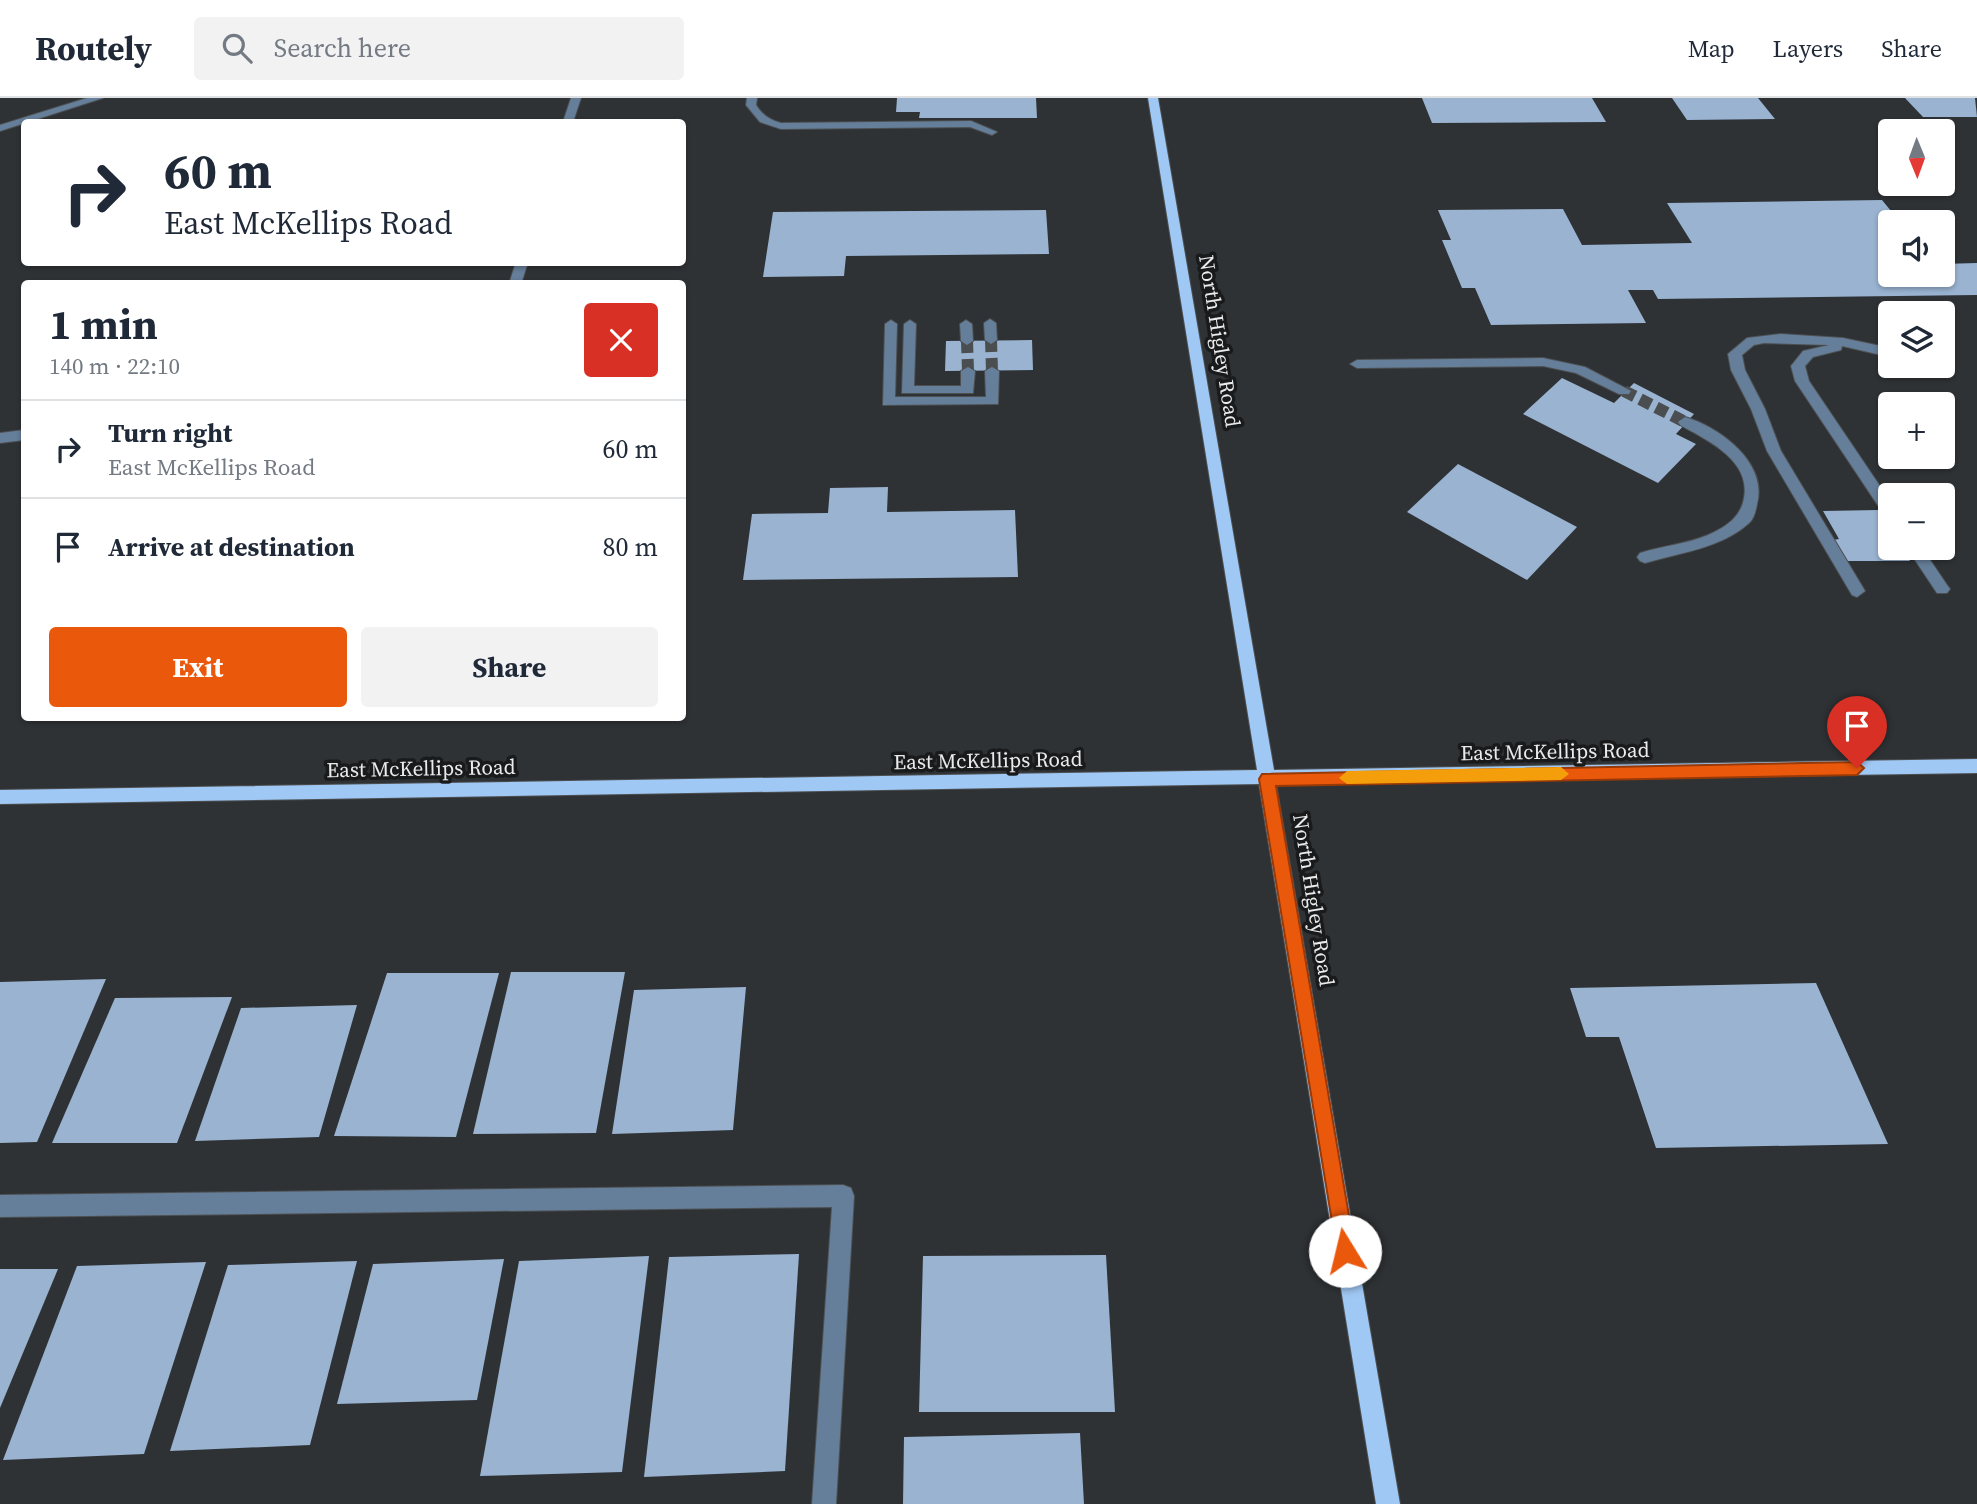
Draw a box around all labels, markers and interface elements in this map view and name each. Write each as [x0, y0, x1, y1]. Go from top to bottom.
search box [194, 17, 684, 80]
text: Routely [35, 26, 152, 71]
icon: search [218, 29, 256, 67]
text: Search here [274, 30, 411, 66]
text: Map [1688, 32, 1735, 65]
text: Layers [1773, 32, 1843, 65]
text: Share [1881, 32, 1942, 65]
north arrow [1878, 119, 1955, 196]
map controls [1878, 119, 1955, 560]
text: 60 m [164, 137, 272, 204]
icon: right [49, 147, 140, 238]
text: East McKellips Road [164, 201, 452, 245]
button: sound [1878, 210, 1955, 287]
street label: North Higley Road [1192, 253, 1248, 429]
text: 1 min [49, 295, 158, 353]
button: layers [1878, 301, 1955, 378]
button: close [584, 303, 658, 377]
text: 140 m · 22:10 [49, 350, 180, 382]
button: + [1878, 392, 1955, 469]
text: Turn right [108, 415, 232, 451]
icon: right [49, 430, 87, 468]
text: 60 m [603, 431, 658, 467]
text: East McKellips Road [108, 451, 315, 483]
button: − [1878, 483, 1955, 560]
icon: arrive [49, 528, 87, 566]
text: Arrive at destination [108, 529, 355, 565]
text: 80 m [603, 529, 658, 565]
button: Exit [49, 627, 347, 707]
button: Share [361, 627, 658, 707]
pin [1827, 696, 1887, 768]
icon: arrive [1838, 707, 1876, 745]
street label: East McKellips Road [1460, 735, 1650, 767]
street label: East McKellips Road [893, 744, 1083, 776]
street label: East McKellips Road [326, 752, 516, 784]
street label: North Higley Road [1286, 812, 1342, 988]
position arrow [1308, 1214, 1382, 1288]

